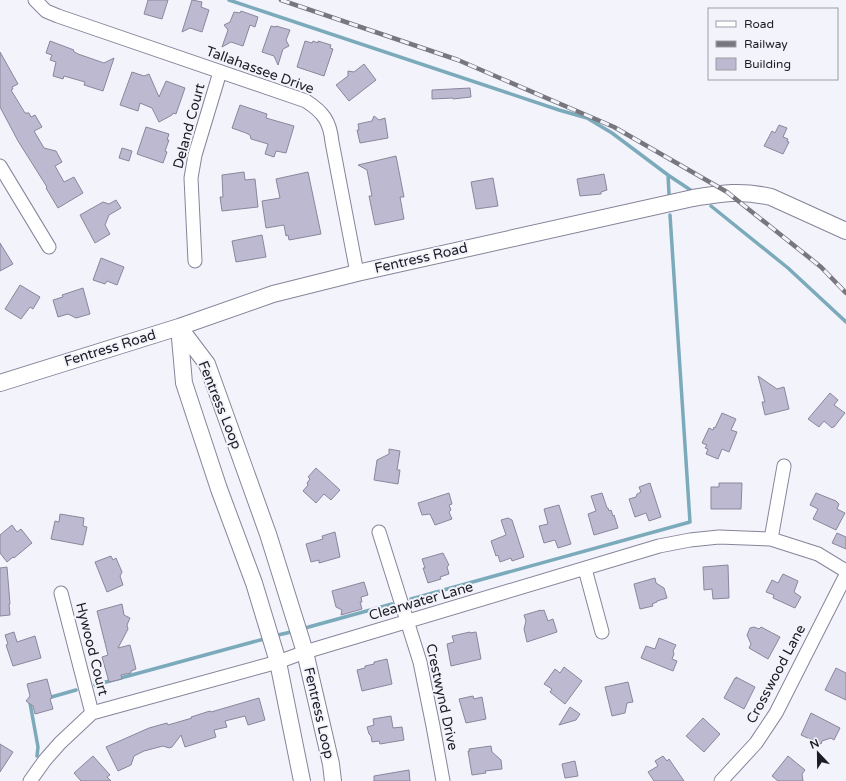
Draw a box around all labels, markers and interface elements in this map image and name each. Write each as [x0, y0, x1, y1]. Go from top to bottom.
legend [708, 8, 838, 80]
text: Road [744, 17, 774, 31]
text: Railway [744, 37, 788, 51]
street label: Tallahassee Drive [204, 43, 317, 97]
text: Building [744, 57, 791, 71]
street label: Deland Court [169, 81, 209, 171]
street label: Fentress Road [373, 239, 469, 277]
street label: Fentress Road [62, 326, 158, 370]
street label: Fentress Loop [195, 358, 245, 452]
street label: Clearwater Lane [367, 578, 475, 624]
street label: Hywood Court [72, 601, 112, 698]
street label: Crosswood Lane [743, 622, 809, 726]
street label: Crestwynd Drive [422, 642, 462, 752]
street label: Fentress Loop [300, 665, 338, 761]
north arrow [798, 733, 838, 773]
text: N [808, 737, 821, 752]

